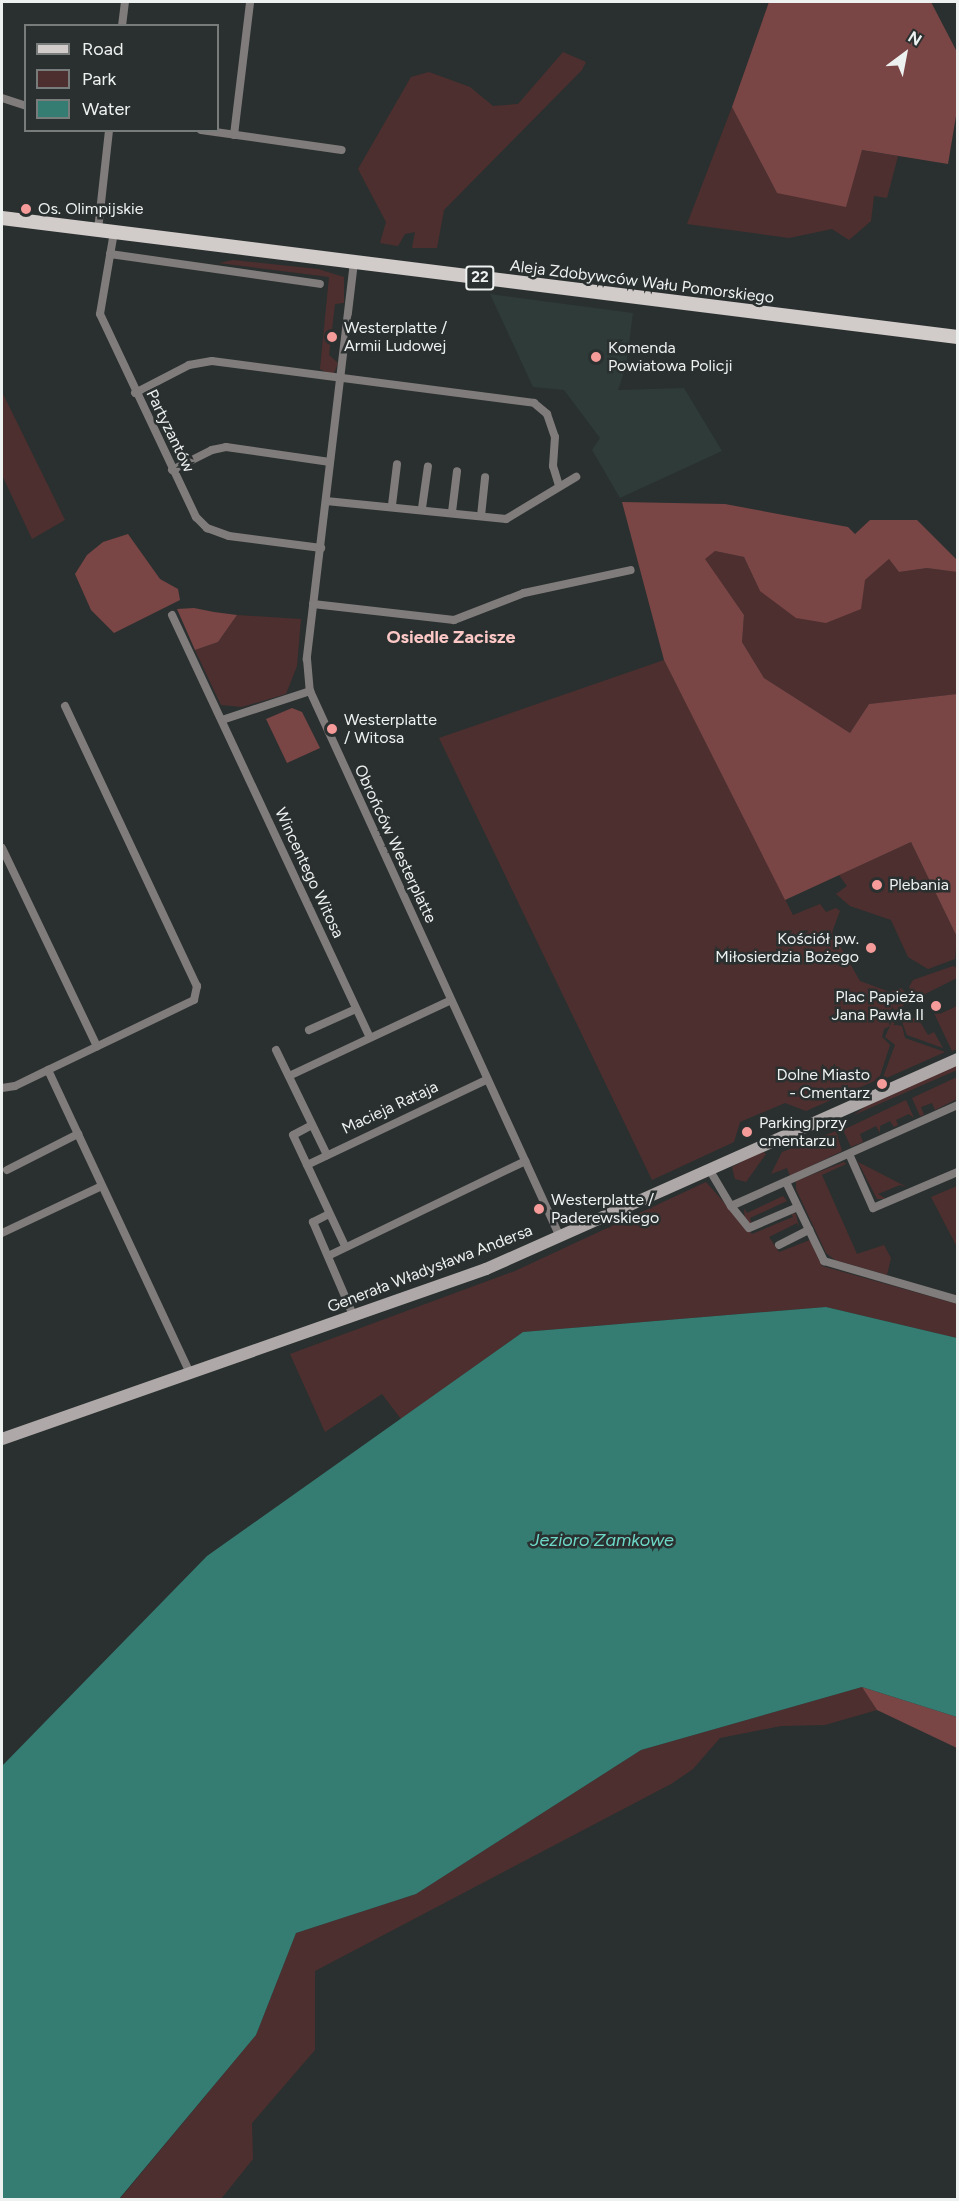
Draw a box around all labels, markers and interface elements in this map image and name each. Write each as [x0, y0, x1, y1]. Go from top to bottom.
legend [24, 24, 219, 132]
north arrow [875, 24, 935, 84]
text: N [905, 27, 925, 50]
text: Road [82, 38, 123, 60]
text: Park [82, 68, 116, 90]
text: Water [82, 98, 130, 120]
place label: Os. Olimpijskie [38, 199, 144, 219]
marker: Os. Olimpijskie [19, 202, 33, 216]
street label: Aleja Zdobywców Wału Pomorskiego [509, 256, 775, 308]
road number: 22 [465, 266, 495, 290]
place label: Westerplatte / Armii Ludowej [344, 318, 447, 356]
marker: Westerplatte / Armii Ludowej [325, 330, 339, 344]
place label: Komenda Powiatowa Policji [608, 338, 732, 376]
marker: Komenda Powiatowa Policji [589, 350, 603, 364]
street label: Partyzantów [142, 386, 198, 476]
district label: Osiedle Zacisze [386, 626, 516, 648]
place label: Westerplatte / Witosa [344, 710, 437, 748]
marker: Westerplatte / Witosa [325, 722, 339, 736]
street label: Obrońców Westerplatte [350, 762, 440, 926]
street label: Wincentego Witosa [270, 805, 348, 941]
place label: Plebania [889, 875, 949, 895]
marker: Plebania [870, 878, 884, 892]
place label: Kościół pw. Miłosierdzia Bożego [715, 929, 859, 967]
marker: Kościół pw. Miłosierdzia Bożego [864, 941, 878, 955]
place label: Plac Papieża Jana Pawła II [832, 987, 924, 1025]
marker: Plac Papieża Jana Pawła II [929, 999, 943, 1013]
place label: Dolne Miasto - Cmentarz [776, 1065, 870, 1103]
street label: Macieja Rataja [339, 1077, 441, 1139]
marker: Dolne Miasto - Cmentarz [875, 1077, 889, 1091]
place label: Parking przy cmentarzu [759, 1113, 847, 1151]
marker: Parking przy cmentarzu [740, 1125, 754, 1139]
place label: Westerplatte / Paderewskiego [551, 1190, 659, 1228]
marker: Westerplatte / Paderewskiego [532, 1202, 546, 1216]
street label: Generała Władysława Andersa [325, 1221, 535, 1317]
water label: Jezioro Zamkowe [530, 1529, 674, 1551]

